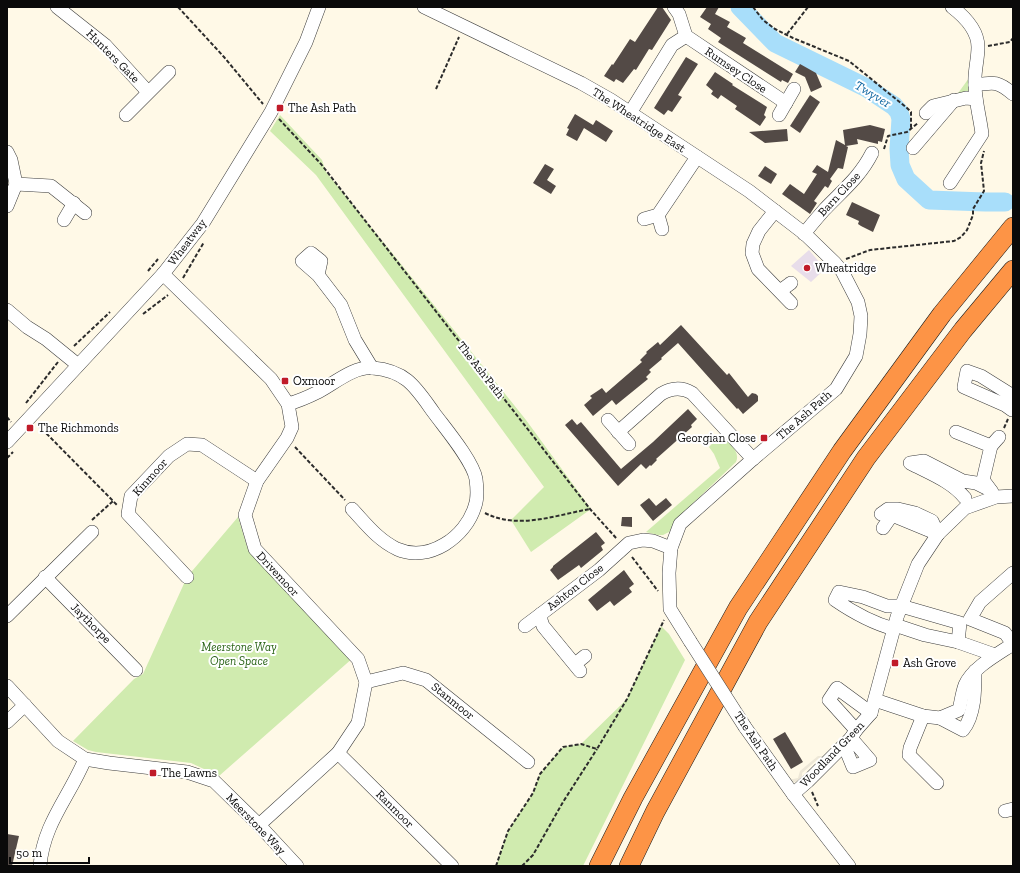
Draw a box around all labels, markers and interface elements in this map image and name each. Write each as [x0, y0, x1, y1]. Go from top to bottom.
street label: Hunters Gate [83, 26, 143, 86]
street label: Rumsey Close [702, 44, 770, 96]
water label: Twyver [852, 77, 894, 111]
street label: The Wheatridge East [590, 85, 689, 156]
place label: The Ash Path [288, 101, 357, 115]
marker: The Ash Path [275, 103, 285, 113]
street label: Barn Close [815, 169, 863, 219]
street label: Wheatway [165, 215, 210, 268]
place label: Wheatridge [815, 261, 876, 275]
marker: Wheatridge [802, 263, 812, 273]
street label: The Ash Path [454, 339, 508, 401]
place label: Oxmoor [293, 374, 336, 388]
marker: Oxmoor [280, 376, 290, 386]
street label: The Ash Path [774, 387, 835, 443]
place label: The Richmonds [38, 421, 119, 435]
marker: The Richmonds [25, 423, 35, 433]
place label: Georgian Close [678, 431, 756, 445]
marker: Georgian Close [759, 433, 769, 443]
street label: Kinmoor [130, 455, 170, 499]
street label: Drivemoor [254, 549, 302, 599]
street label: Ashton Close [544, 560, 606, 613]
street label: Jaythorpe [68, 600, 114, 646]
park label: Meerstone Way Open Space [201, 640, 277, 668]
place label: Ash Grove [903, 656, 957, 670]
marker: Ash Grove [890, 658, 900, 668]
street label: Stanmoor [429, 679, 477, 723]
street label: The Ash Path [731, 709, 781, 773]
street label: Woodland Green [797, 718, 867, 790]
place label: The Lawns [161, 766, 217, 780]
marker: The Lawns [148, 768, 158, 778]
street label: Ranmoor [373, 787, 417, 831]
street label: Meerstone Way [223, 790, 289, 858]
scale bar [10, 839, 89, 865]
text: 50 m [16, 846, 43, 860]

